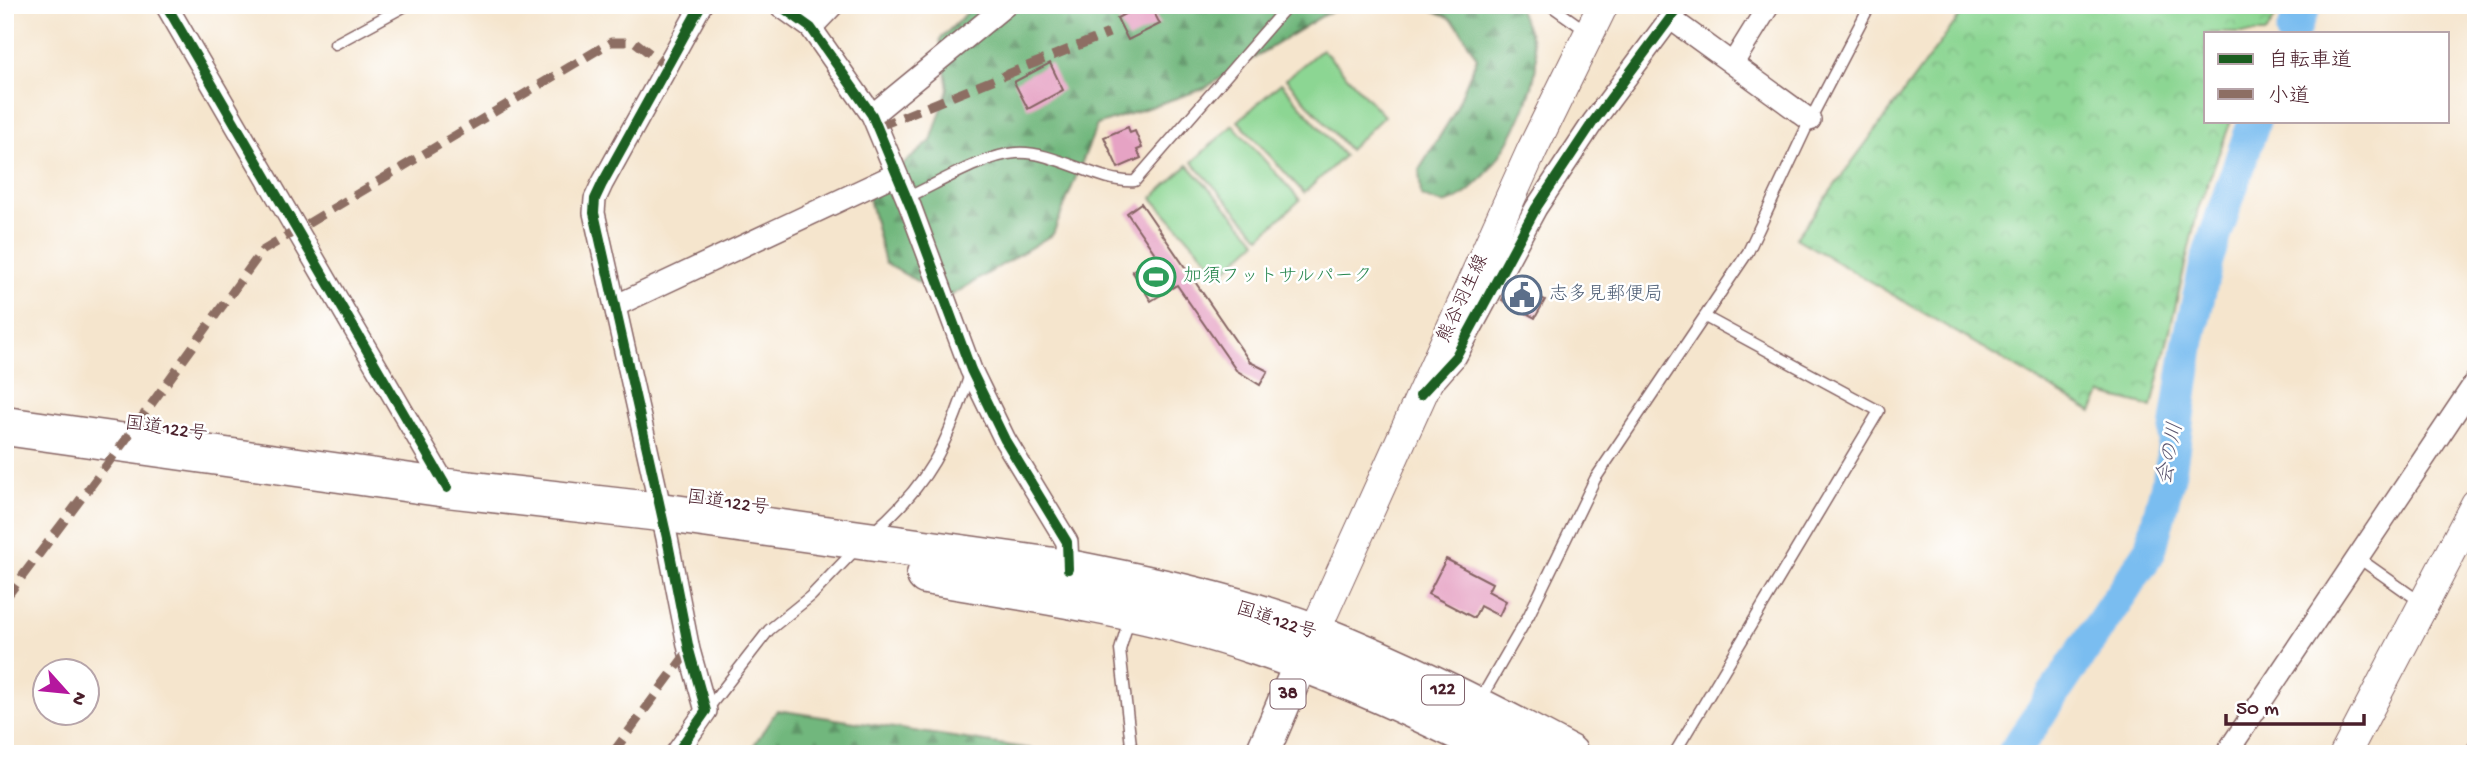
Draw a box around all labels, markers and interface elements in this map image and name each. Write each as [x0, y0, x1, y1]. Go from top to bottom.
legend [2204, 32, 2450, 122]
text: 自転車道 [2268, 48, 2352, 75]
text: 小道 [2268, 85, 2310, 111]
street label: 熊谷羽生線 [1433, 251, 1495, 347]
sports icon: 加須フットサルパーク [1135, 256, 1177, 298]
place label: 加須フットサルパーク [1183, 266, 1372, 289]
public building icon: 志多見郵便局 [1501, 274, 1543, 316]
place label: 志多見郵便局 [1549, 283, 1663, 307]
street label: 国道122号 [123, 412, 209, 447]
water label: 会の川 [2152, 420, 2190, 487]
street label: 国道122号 [685, 486, 771, 521]
street label: 国道122号 [1233, 597, 1319, 646]
north arrow [32, 658, 102, 728]
road number: 122 [1422, 676, 1464, 704]
road number: 38 [1270, 680, 1306, 708]
scale bar [2226, 682, 2364, 726]
text: N [65, 687, 91, 709]
text: 50 m [2236, 698, 2279, 723]

